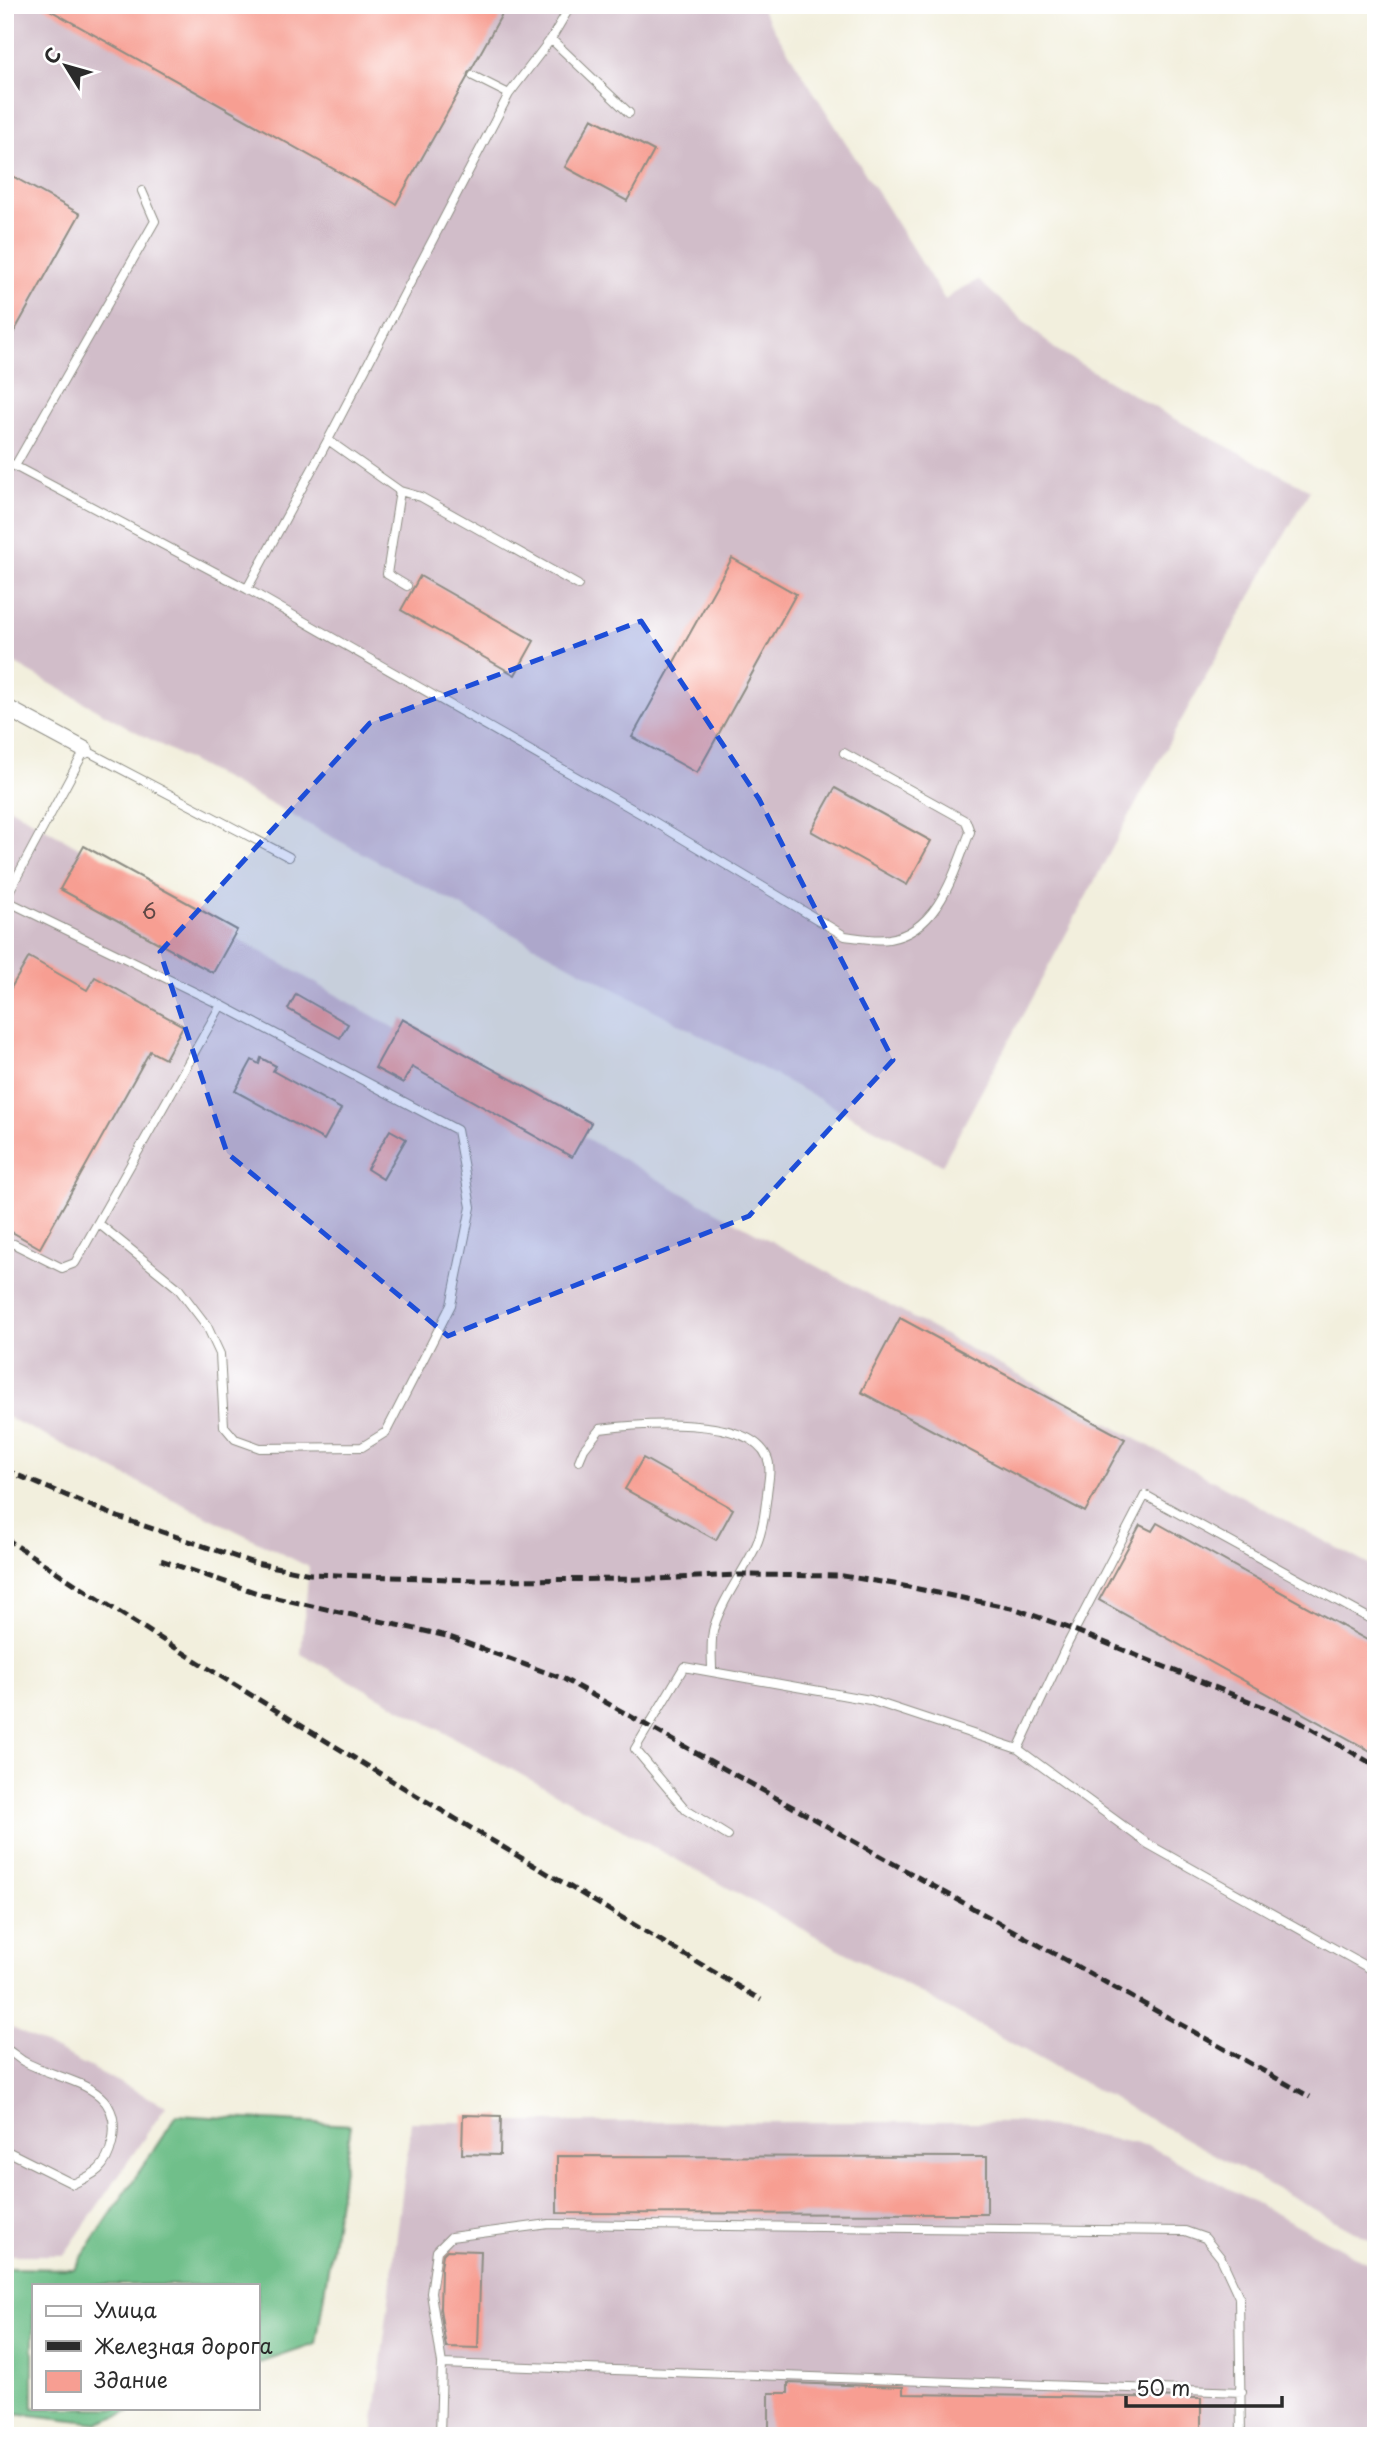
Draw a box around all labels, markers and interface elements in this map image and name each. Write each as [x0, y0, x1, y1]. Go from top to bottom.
north arrow [32, 32, 102, 102]
text: С [36, 41, 67, 69]
house number: 6 [142, 894, 156, 926]
legend [32, 2284, 259, 2410]
text: Улица [94, 2293, 157, 2325]
text: Железная дорога [94, 2329, 272, 2361]
text: Здание [94, 2363, 168, 2395]
scale bar [1126, 2364, 1281, 2408]
text: 50 m [1136, 2371, 1190, 2403]

